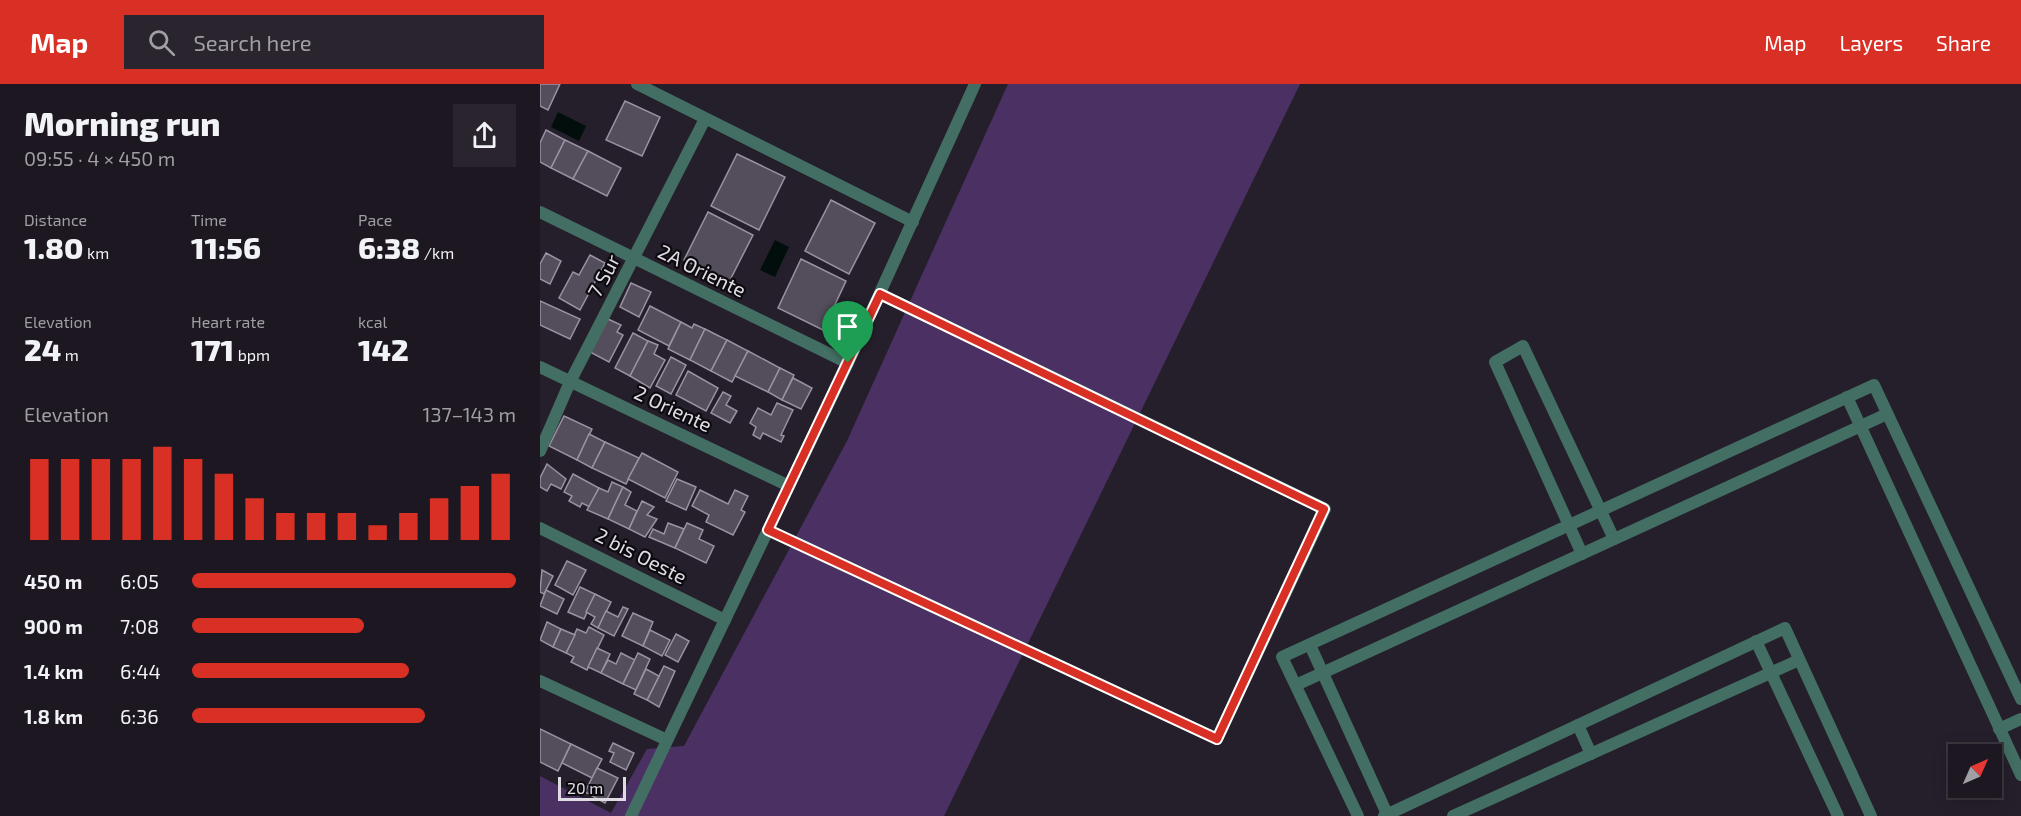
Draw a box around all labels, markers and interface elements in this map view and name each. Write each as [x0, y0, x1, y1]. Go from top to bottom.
search box [124, 15, 544, 69]
text: Map [30, 25, 88, 59]
icon: search [145, 26, 178, 59]
text: Search here [193, 29, 312, 55]
text: Map [1764, 30, 1806, 55]
text: Layers [1839, 30, 1903, 55]
text: Share [1936, 30, 1991, 55]
text: Morning run [24, 103, 221, 143]
button: share [453, 104, 516, 167]
text: 09:55 · 4 × 450 m [24, 146, 175, 170]
text: Distance [24, 210, 87, 229]
text: Time [191, 210, 227, 229]
text: Pace [358, 210, 392, 229]
text: 1.80 [24, 229, 83, 265]
text: 11:56 [191, 229, 261, 265]
text: 6:38 [358, 229, 420, 265]
street label: 2A Oriente [655, 239, 750, 302]
text: km [83, 243, 109, 262]
text: /km [420, 243, 454, 262]
street label: 7 Sur [582, 250, 624, 301]
pin [822, 301, 873, 363]
icon: arrive [831, 310, 864, 343]
text: Elevation [24, 312, 92, 331]
text: Heart rate [191, 312, 265, 331]
text: kcal [358, 312, 387, 331]
text: 24 [24, 331, 61, 367]
text: 171 [191, 331, 234, 367]
text: 142 [358, 331, 409, 367]
text: m [61, 345, 79, 364]
text: bpm [234, 345, 270, 364]
street label: 2 Oriente [631, 380, 716, 436]
text: Elevation [24, 402, 109, 426]
text: 137–143 m [423, 402, 516, 426]
street label: 2 bis Oeste [592, 522, 691, 588]
text: 450 m [24, 569, 82, 593]
text: 6:05 [120, 569, 159, 593]
text: 900 m [24, 614, 83, 638]
text: 7:08 [120, 614, 159, 638]
text: 1.4 km [24, 659, 83, 683]
text: 6:44 [120, 659, 161, 683]
text: 1.8 km [24, 704, 83, 728]
text: 6:36 [120, 704, 159, 728]
north arrow [1948, 744, 2002, 798]
map controls [1948, 744, 2002, 798]
scale bar [558, 774, 626, 802]
text: 20 m [567, 778, 603, 797]

